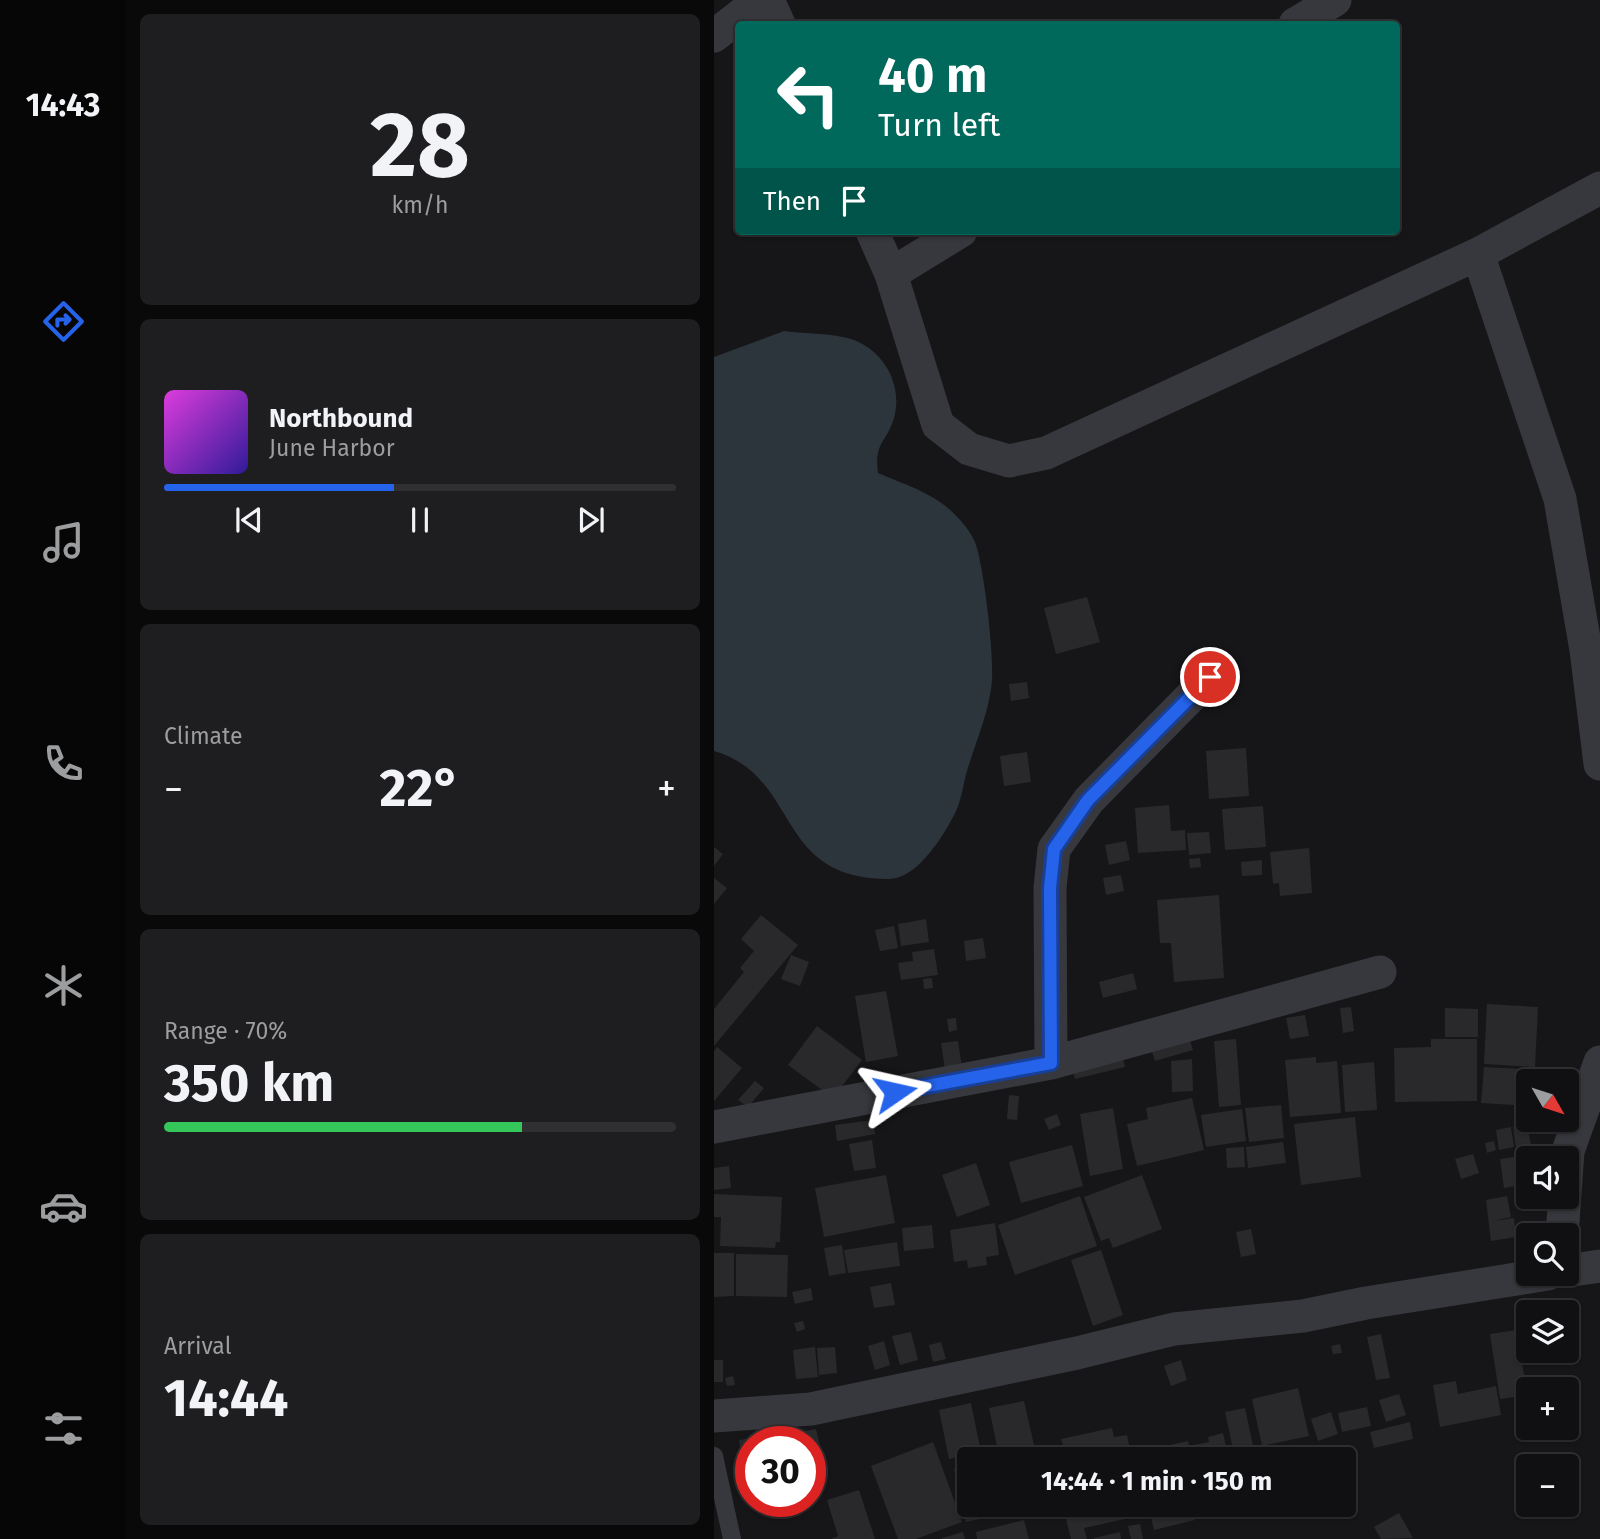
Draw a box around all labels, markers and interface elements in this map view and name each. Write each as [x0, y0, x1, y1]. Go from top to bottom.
text: 40 m [878, 46, 987, 105]
icon: left [763, 49, 854, 140]
text: 14:43 [26, 86, 100, 124]
text: 28 [370, 91, 470, 200]
text: Turn left [878, 106, 1000, 144]
icon: arrive [835, 182, 873, 220]
text: Then [763, 186, 821, 217]
text: km/h [392, 191, 448, 219]
icon: directions [39, 297, 88, 346]
text: Northbound [269, 403, 413, 434]
text: June Harbor [269, 434, 395, 462]
icon: previous [230, 501, 268, 539]
icon: pause [401, 501, 439, 539]
icon: next [572, 501, 610, 539]
icon: music [39, 518, 88, 567]
pin [1180, 647, 1240, 707]
icon: arrive [1191, 658, 1229, 696]
text: Climate [164, 722, 243, 750]
icon: phone [39, 739, 88, 788]
text: 22° [380, 757, 460, 820]
text: − [164, 766, 183, 812]
text: + [657, 766, 676, 812]
icon: climate [39, 961, 88, 1010]
text: Range · 70% [164, 1017, 287, 1045]
text: 350 km [164, 1052, 334, 1115]
position arrow [858, 1055, 932, 1129]
north arrow [1516, 1069, 1578, 1132]
map controls [1516, 1069, 1579, 1517]
button: sound [1516, 1146, 1579, 1209]
icon: car [39, 1182, 88, 1231]
button: search [1516, 1223, 1579, 1286]
button: layers [1516, 1300, 1579, 1363]
text: Arrival [164, 1332, 231, 1360]
text: 14:44 [164, 1367, 289, 1430]
button: + [1516, 1377, 1579, 1440]
icon: filters [39, 1404, 88, 1453]
speed limit sign: 30 [735, 1426, 826, 1517]
button: − [1516, 1454, 1579, 1517]
text: 14:44 · 1 min · 150 m [1041, 1466, 1272, 1497]

